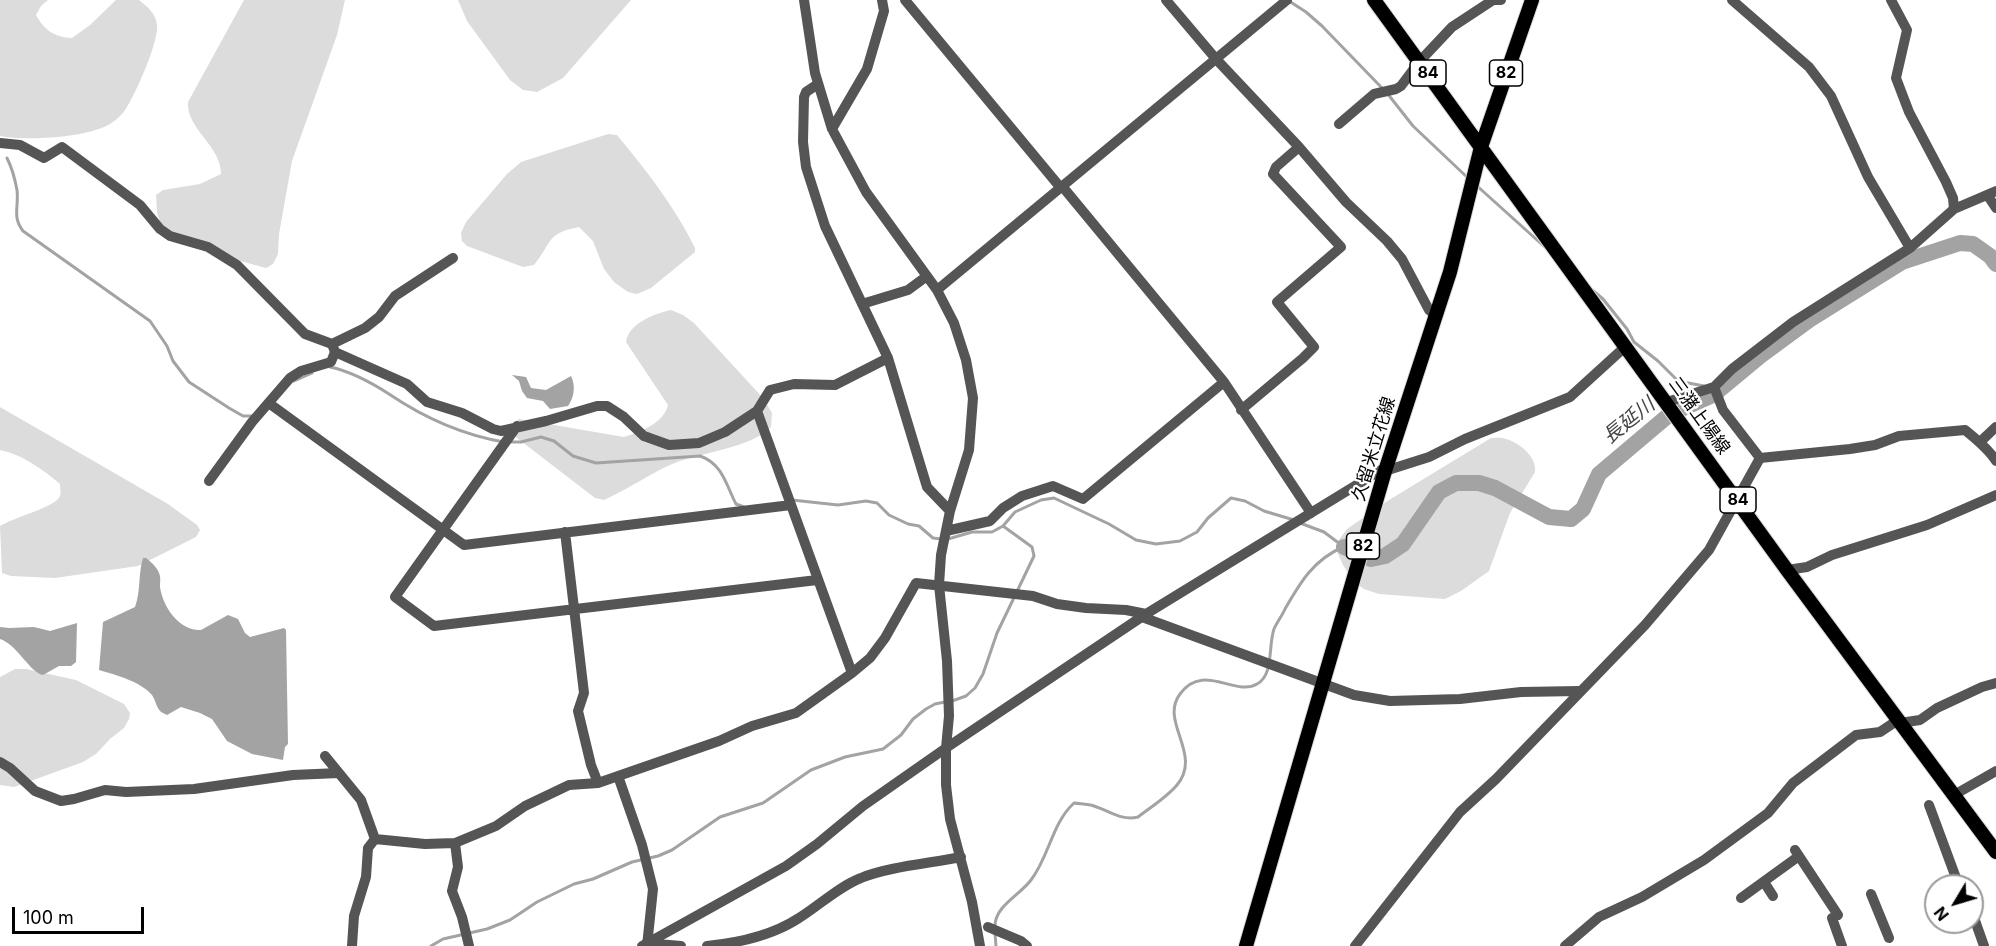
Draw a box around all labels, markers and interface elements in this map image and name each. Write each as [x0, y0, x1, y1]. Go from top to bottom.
road number: 84 [1410, 60, 1446, 86]
road number: 82 [1490, 60, 1522, 86]
street label: 三潴上陽線 [1664, 373, 1734, 459]
water label: 長延川 [1598, 393, 1660, 449]
street label: 久留米立花線 [1348, 394, 1400, 504]
road number: 84 [1720, 487, 1756, 513]
road number: 82 [1346, 533, 1380, 559]
north arrow [1924, 874, 1984, 934]
scale bar [15, 895, 147, 933]
text: N [1930, 903, 1953, 925]
text: 100 m [23, 907, 74, 928]

